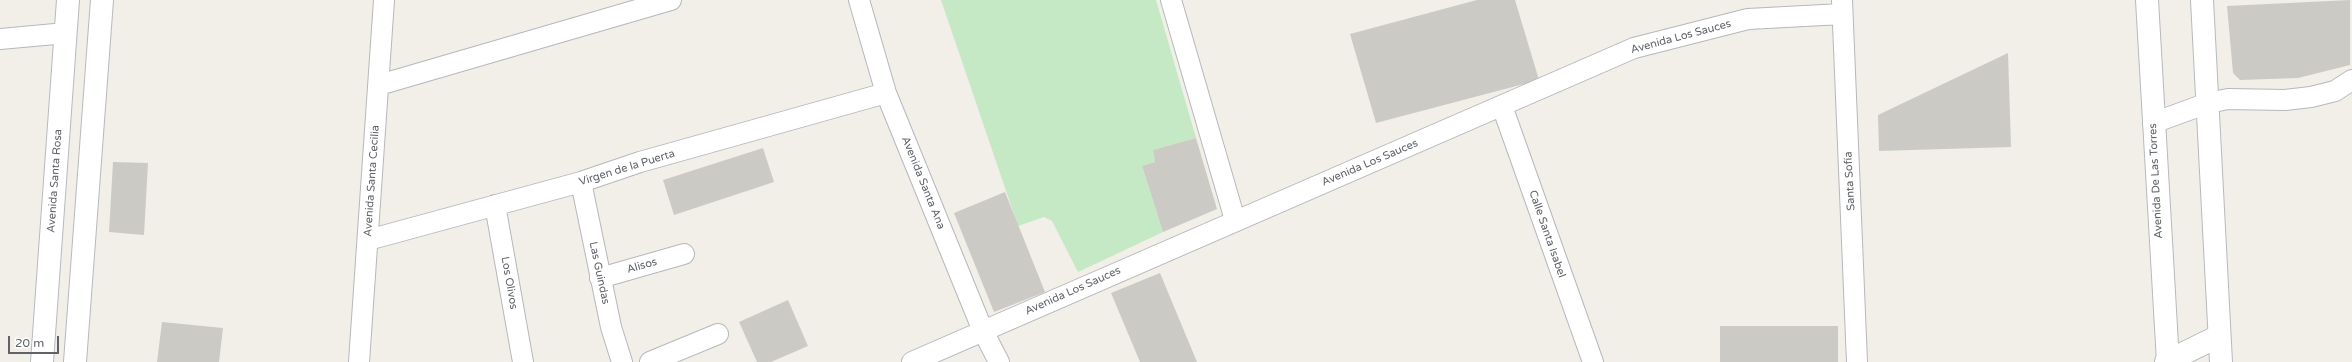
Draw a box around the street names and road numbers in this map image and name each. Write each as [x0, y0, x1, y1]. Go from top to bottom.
street label: Avenida Los Sauces [1629, 17, 1733, 57]
street label: Avenida De Las Torres [2146, 123, 2166, 239]
street label: Avenida Santa Cecilia [362, 125, 382, 237]
street label: Avenida Santa Rosa [45, 129, 65, 233]
street label: Avenida Santa Ana [898, 135, 948, 231]
street label: Avenida Los Sauces [1320, 137, 1420, 189]
street label: Virgen de la Puerta [577, 147, 677, 189]
street label: Santa Sofía [1842, 151, 1858, 211]
street label: Calle Santa Isabel [1526, 189, 1568, 279]
street label: Las Guindas [586, 241, 612, 305]
street label: Alisos [625, 255, 659, 277]
street label: Los Olivos [498, 256, 520, 310]
street label: Avenida Los Sauces [1023, 264, 1123, 318]

